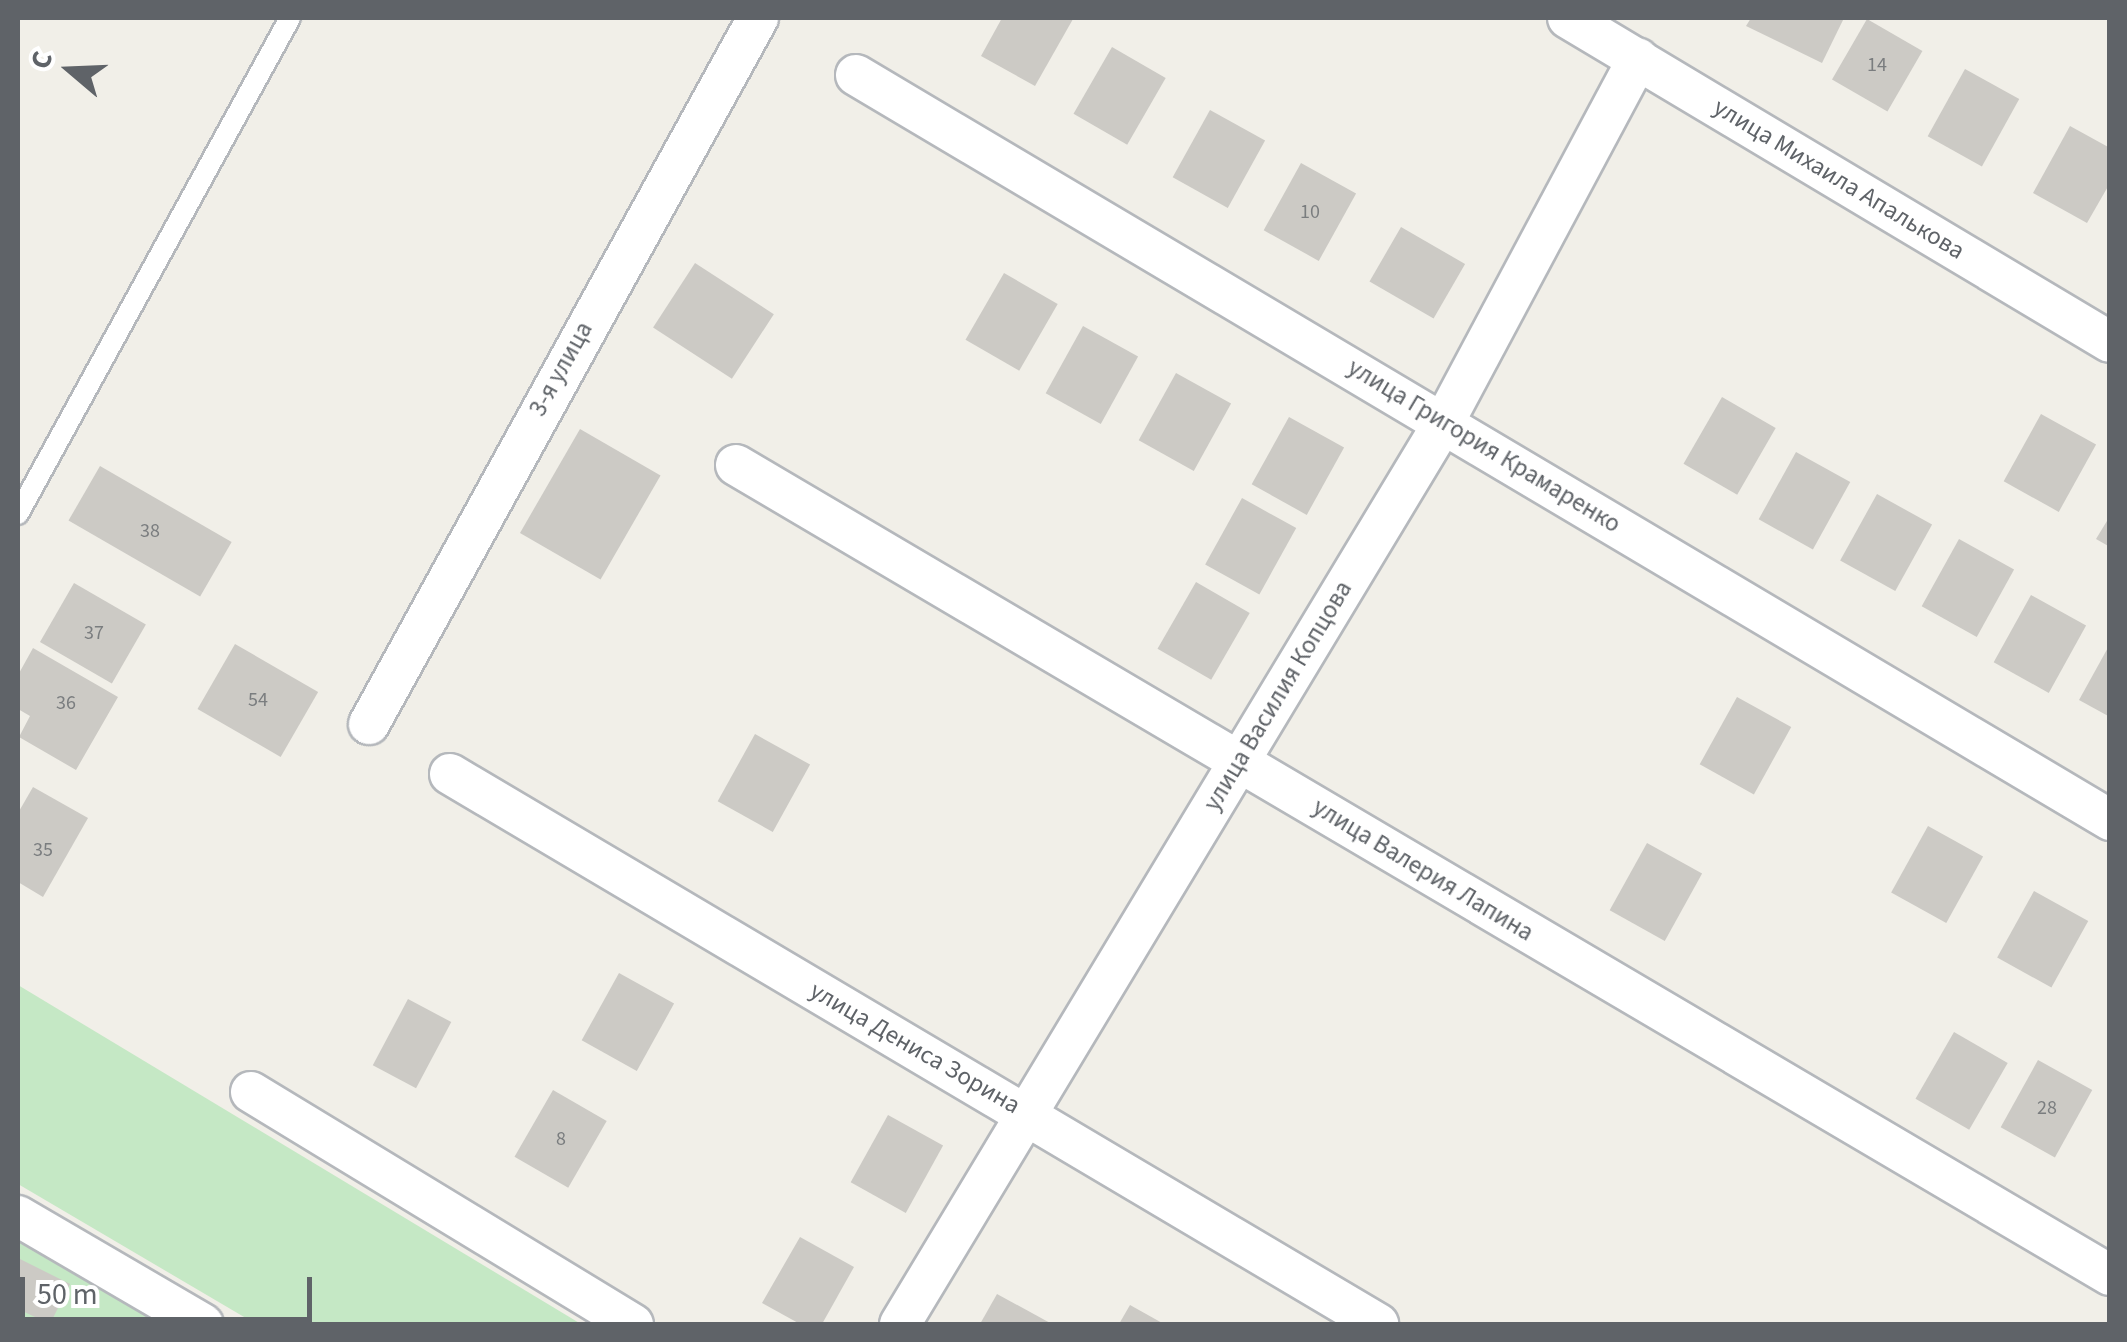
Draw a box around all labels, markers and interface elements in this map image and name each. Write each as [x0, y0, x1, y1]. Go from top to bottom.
north arrow [20, 20, 120, 120]
text: С [20, 46, 63, 74]
house number: 14 [1867, 53, 1887, 77]
street label: улица Михаила Апалькова [1708, 92, 1970, 266]
house number: 10 [1300, 200, 1320, 224]
street label: 3-я улица [523, 317, 599, 421]
street label: улица Григория Крамаренко [1342, 353, 1626, 539]
house number: 38 [140, 519, 160, 543]
street label: улица Василия Копцова [1197, 576, 1359, 816]
house number: 37 [84, 621, 104, 645]
house number: 54 [248, 688, 268, 712]
house number: 36 [56, 691, 76, 715]
street label: улица Валерия Лапина [1307, 792, 1539, 948]
house number: 35 [33, 838, 53, 862]
street label: улица Дениса Зорина [804, 976, 1026, 1120]
house number: 28 [2037, 1096, 2057, 1120]
house number: 8 [556, 1127, 566, 1151]
scale bar [25, 1257, 318, 1319]
text: 50 m [37, 1273, 98, 1316]

